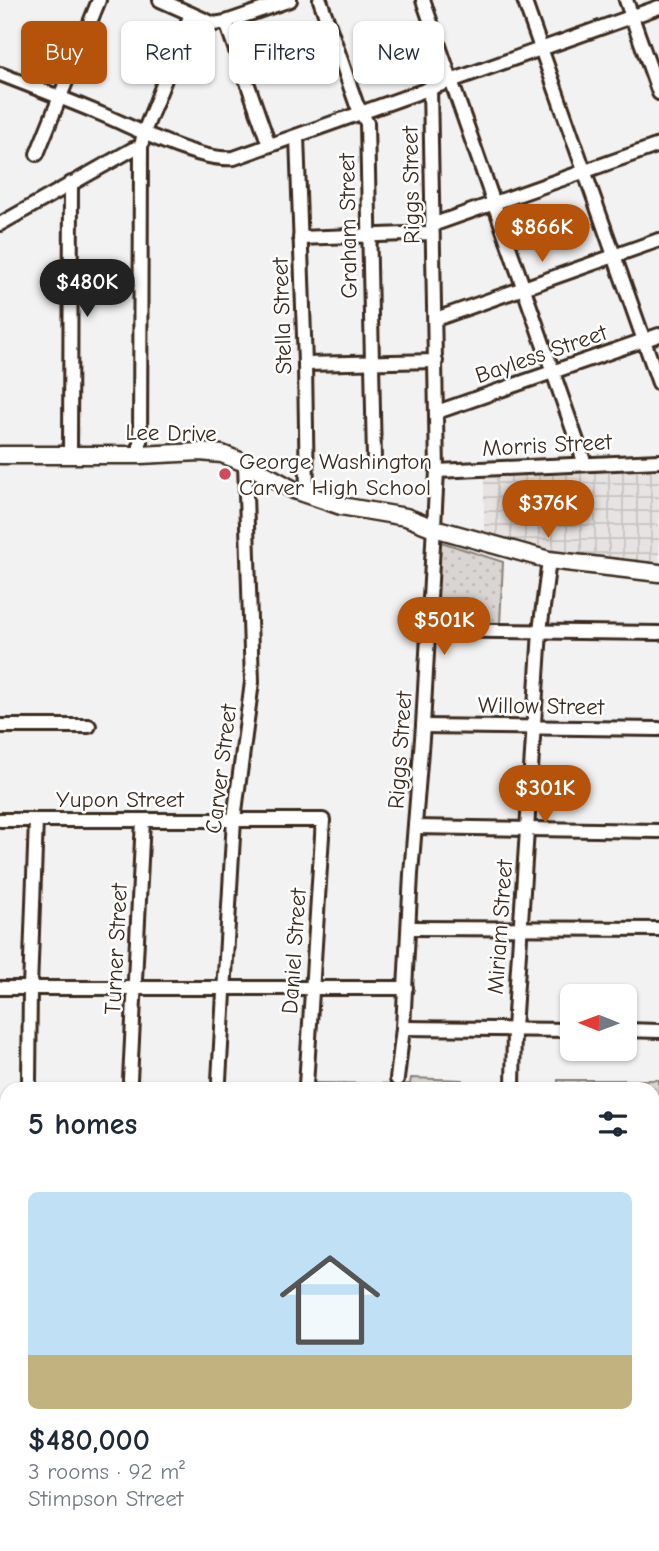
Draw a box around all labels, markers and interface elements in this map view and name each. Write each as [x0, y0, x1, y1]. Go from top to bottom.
chip: Buy [21, 21, 107, 84]
chip: Rent [121, 21, 215, 84]
chip: Filters [229, 21, 339, 84]
chip: New [353, 21, 444, 84]
street label: Riggs Street [396, 124, 426, 244]
street label: Graham Street [333, 152, 363, 299]
pin: $866K [493, 204, 591, 264]
text: $866K [511, 213, 573, 240]
street label: Stella Street [266, 255, 298, 375]
pin: $480K [38, 260, 136, 319]
text: $480K [56, 268, 118, 295]
street label: Bayless Street [472, 318, 612, 389]
street label: Lee Drive [125, 419, 217, 447]
street label: Morris Street [481, 428, 614, 462]
place label: George Washington Carver High School [239, 448, 432, 501]
marker: George Washington Carver High School [217, 466, 233, 482]
pin: $376K [499, 480, 597, 540]
text: $376K [518, 489, 578, 516]
pin: $501K [395, 598, 493, 657]
text: $501K [413, 606, 475, 633]
street label: Riggs Street [382, 689, 418, 810]
street label: Willow Street [478, 691, 606, 721]
street label: Carver Street [200, 701, 243, 835]
pin: $301K [496, 766, 594, 825]
text: $301K [515, 774, 575, 801]
street label: Yupon Street [56, 786, 185, 813]
street label: Miriam Street [482, 857, 518, 995]
street label: Turner Street [99, 881, 133, 1015]
street label: Daniel Street [276, 886, 312, 1015]
north arrow [560, 984, 637, 1060]
map controls [560, 984, 637, 1061]
icon: filters [594, 1105, 632, 1143]
text: 5 homes [28, 1107, 137, 1142]
icon: home [267, 1237, 393, 1363]
text: $480,000 [28, 1423, 150, 1458]
text: 3 rooms · 92 m² [28, 1458, 185, 1485]
text: Stimpson Street [28, 1485, 183, 1512]

